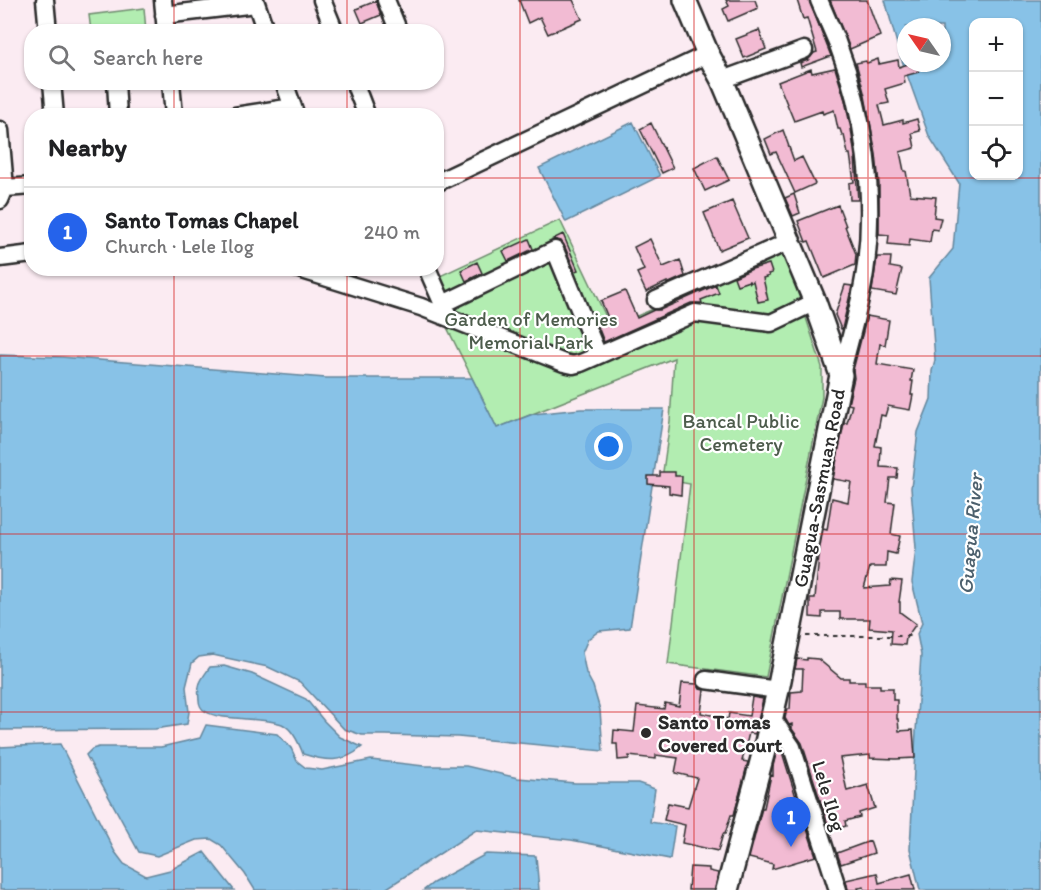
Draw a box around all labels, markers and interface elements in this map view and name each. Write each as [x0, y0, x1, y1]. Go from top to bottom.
north arrow [897, 18, 951, 72]
map controls [969, 18, 1023, 180]
button: + [969, 18, 1023, 72]
search box [24, 24, 444, 90]
icon: search [45, 41, 78, 74]
text: Search here [93, 44, 203, 71]
button: − [969, 72, 1023, 126]
button: locate [969, 126, 1023, 180]
text: Nearby [48, 131, 127, 163]
text: Santo Tomas Chapel [105, 207, 299, 234]
text: 1 [63, 220, 72, 244]
text: 240 m [364, 220, 420, 244]
text: Church · Lele Ilog [105, 234, 254, 258]
park label: Garden of Memories Memorial Park [444, 307, 618, 354]
street label: Guagua-Sasmuan Road [788, 386, 850, 589]
park label: Bancal Public Cemetery [683, 409, 799, 456]
your location [594, 432, 623, 461]
water label: Guagua River [952, 470, 988, 595]
place label: Santo Tomas Covered Court [658, 710, 782, 757]
marker: Santo Tomas Covered Court [639, 726, 653, 740]
street label: Lele Ilog [807, 758, 851, 835]
pin: 1 [772, 798, 810, 847]

